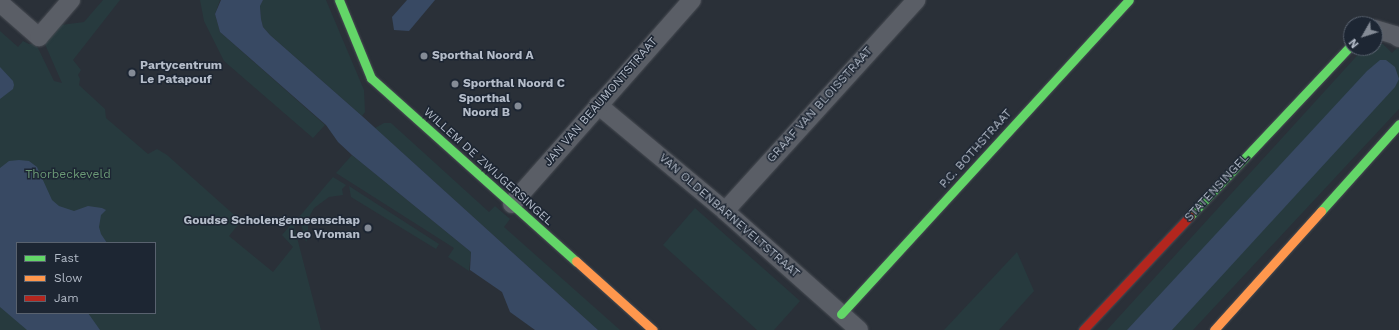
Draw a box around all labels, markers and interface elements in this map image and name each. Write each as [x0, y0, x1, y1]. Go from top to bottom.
north arrow [1343, 16, 1383, 56]
street label: JAN VAN BEAUMONTSTRAAT [541, 35, 661, 169]
text: N [1346, 36, 1362, 50]
street label: GRAAF VAN BLOISSTRAAT [764, 44, 876, 166]
place label: Sporthal Noord A [432, 49, 534, 63]
marker: Sporthal Noord A [419, 51, 429, 61]
place label: Partycentrum Le Patapouf [140, 59, 222, 87]
marker: Partycentrum Le Patapouf [127, 68, 137, 78]
place label: Sporthal Noord C [463, 77, 565, 91]
marker: Sporthal Noord C [450, 79, 460, 89]
place label: Sporthal Noord B [459, 92, 510, 120]
marker: Sporthal Noord B [513, 101, 523, 111]
street label: WILLEM DE ZWIJGERSINGEL [420, 105, 556, 229]
street label: P.C. BOTHSTRAAT [937, 107, 1015, 191]
street label: VAN OLDENBARNEVELTSTRAAT [656, 151, 802, 281]
street label: STATENSINGEL [1182, 151, 1252, 225]
park label: Thorbeckeveld [25, 168, 111, 182]
place label: Goudse Scholengemeenschap Leo Vroman [184, 214, 360, 242]
marker: Goudse Scholengemeenschap Leo Vroman [363, 223, 373, 233]
legend [16, 242, 156, 314]
text: Fast [54, 251, 79, 265]
text: Slow [54, 271, 82, 285]
text: Jam [54, 291, 79, 305]

